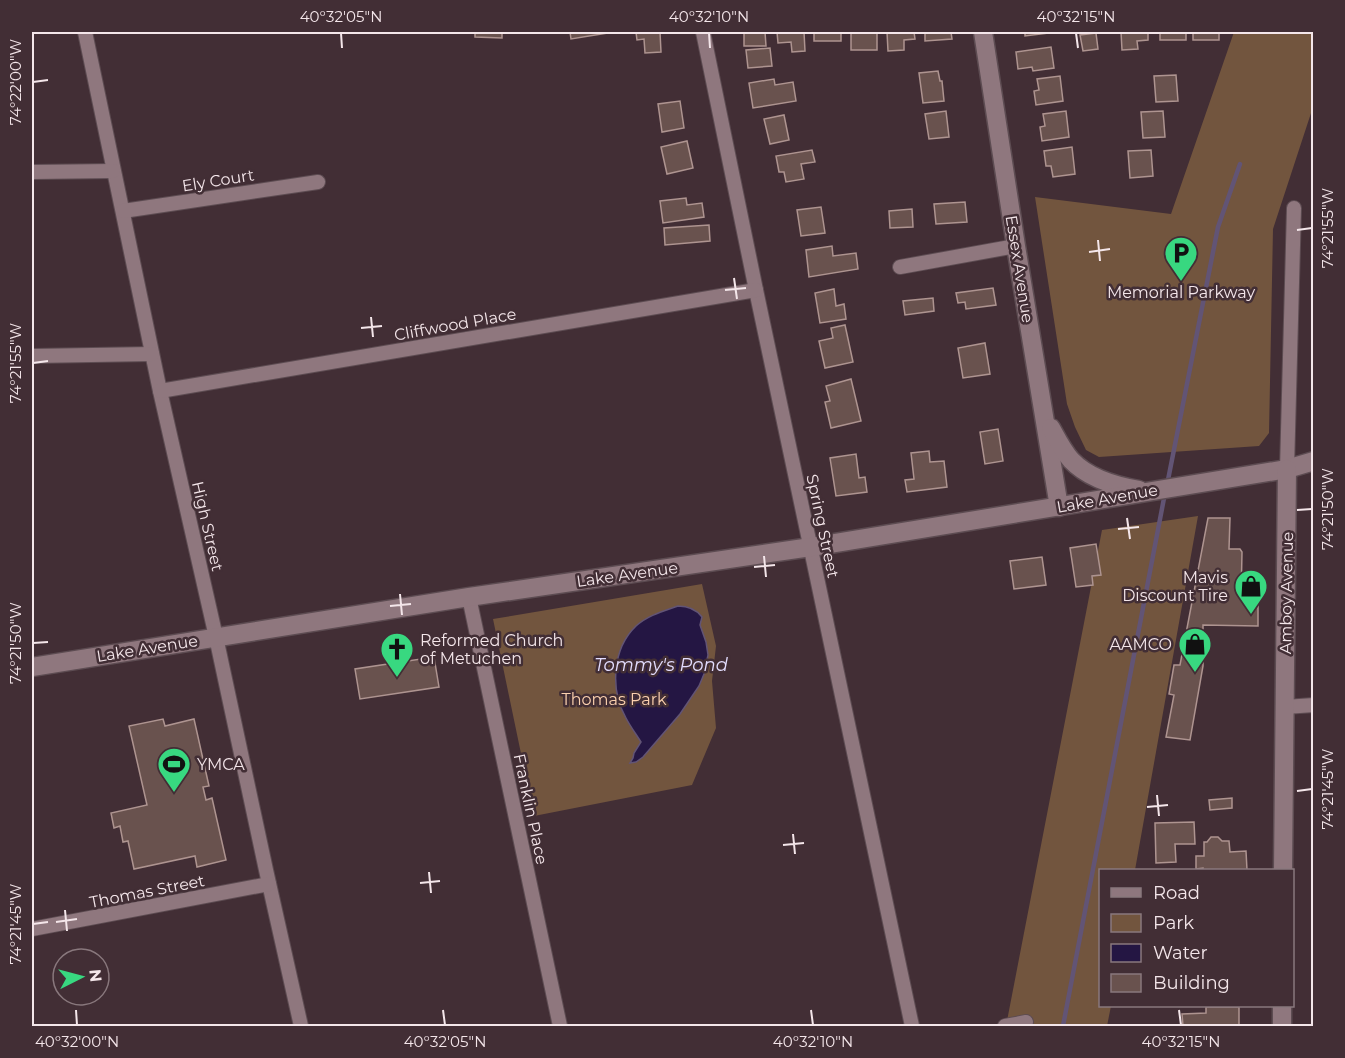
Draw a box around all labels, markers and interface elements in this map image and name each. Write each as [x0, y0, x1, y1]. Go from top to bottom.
text: 40°32'05"N [300, 7, 382, 26]
text: 40°32'10"N [669, 7, 749, 26]
text: 40°32'15"N [1037, 7, 1115, 26]
text: 74°22'00"W [6, 38, 25, 125]
street label: Ely Court [181, 165, 256, 196]
text: 74°21'55"W [1318, 188, 1337, 268]
street label: Essex Avenue [1002, 214, 1037, 324]
parking icon: Memorial Parkway [1163, 235, 1199, 282]
place label: Memorial Parkway [1107, 283, 1255, 302]
street label: Cliffwood Place [393, 304, 518, 345]
text: 74°21'55"W [6, 323, 25, 403]
text: 74°21'50"W [1318, 468, 1337, 550]
street label: Spring Street [802, 472, 843, 580]
street label: High Street [188, 479, 227, 573]
street label: Lake Avenue [1055, 480, 1159, 517]
street label: Amboy Avenue [1276, 532, 1297, 654]
street label: Lake Avenue [575, 558, 679, 591]
place label: Mavis Discount Tire [1122, 568, 1228, 605]
shop icon: Mavis Discount Tire [1233, 568, 1269, 615]
text: 74°21'50"W [6, 602, 25, 684]
shop icon: AAMCO [1177, 626, 1213, 673]
street label: Lake Avenue [95, 631, 199, 666]
church icon: Reformed Church of Metuchen [379, 631, 415, 678]
place label: Reformed Church of Metuchen [420, 631, 563, 668]
place label: AAMCO [1109, 635, 1172, 654]
water label: Tommy's Pond [594, 654, 729, 676]
park label: Thomas Park [562, 690, 667, 709]
sports icon: YMCA [156, 746, 192, 793]
text: 74°21'45"W [1318, 748, 1337, 830]
street label: Franklin Place [509, 752, 552, 866]
place label: YMCA [197, 755, 245, 774]
legend [1099, 869, 1294, 1007]
street label: Thomas Street [88, 871, 207, 912]
text: Road [1153, 882, 1200, 904]
text: 74°21'45"W [6, 883, 25, 965]
text: Park [1153, 912, 1194, 934]
text: Water [1153, 942, 1208, 964]
north arrow [51, 947, 111, 1007]
text: N [85, 968, 106, 983]
text: Building [1153, 972, 1230, 994]
text: 40°32'00"N [35, 1032, 119, 1051]
text: 40°32'05"N [404, 1032, 486, 1051]
text: 40°32'10"N [773, 1032, 853, 1051]
text: 40°32'15"N [1142, 1032, 1220, 1051]

